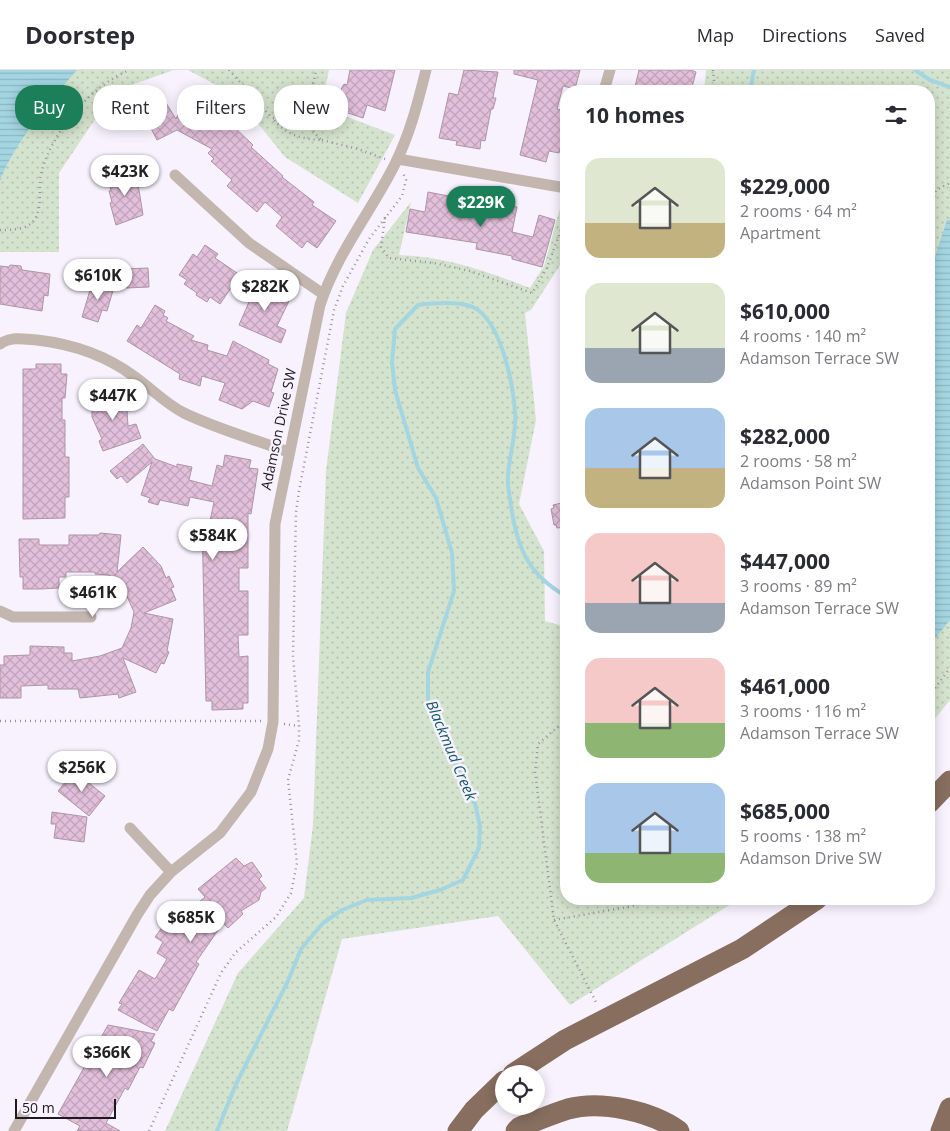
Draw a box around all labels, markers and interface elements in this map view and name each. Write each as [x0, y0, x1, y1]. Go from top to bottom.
text: Doorstep [25, 18, 135, 51]
text: Map [697, 23, 734, 47]
text: Directions [762, 23, 847, 47]
text: Saved [875, 23, 925, 47]
chip: Buy [15, 85, 83, 130]
chip: Rent [93, 85, 167, 130]
chip: Filters [177, 85, 264, 130]
chip: New [274, 85, 348, 130]
text: 10 homes [585, 101, 685, 129]
icon: filters [882, 101, 910, 129]
pin: $423K [90, 154, 160, 197]
text: $423K [101, 160, 149, 182]
text: $229,000 [740, 172, 830, 200]
icon: home [625, 178, 685, 238]
pin: $229K [446, 186, 516, 228]
text: $229K [457, 191, 505, 213]
text: 2 rooms · 64 m² [740, 200, 857, 222]
text: Apartment [740, 222, 820, 244]
pin: $610K [63, 258, 133, 301]
text: $610K [74, 264, 122, 286]
pin: $282K [230, 270, 300, 312]
text: $282K [241, 275, 289, 297]
text: $610,000 [740, 297, 830, 325]
icon: home [625, 303, 685, 363]
text: 4 rooms · 140 m² [740, 325, 866, 347]
text: Adamson Terrace SW [740, 347, 899, 369]
street label: Adamson Drive SW [256, 366, 300, 492]
pin: $447K [78, 378, 148, 421]
text: $447K [89, 384, 137, 406]
text: $282,000 [740, 422, 830, 450]
icon: home [625, 428, 685, 488]
text: 2 rooms · 58 m² [740, 450, 857, 472]
text: Adamson Point SW [740, 472, 881, 494]
pin: $584K [178, 518, 248, 561]
text: $584K [189, 524, 237, 546]
text: $447,000 [740, 547, 830, 575]
icon: home [625, 553, 685, 613]
text: 3 rooms · 89 m² [740, 575, 857, 597]
pin: $461K [58, 576, 128, 618]
text: $461K [69, 581, 117, 603]
text: Adamson Terrace SW [740, 597, 899, 619]
text: $461,000 [740, 672, 830, 700]
icon: home [625, 678, 685, 738]
water label: Blackmud Creek [422, 697, 482, 804]
text: 3 rooms · 116 m² [740, 700, 866, 722]
text: Adamson Terrace SW [740, 722, 899, 744]
pin: $256K [47, 750, 117, 793]
text: $256K [58, 756, 106, 778]
text: $685,000 [740, 797, 830, 825]
icon: home [625, 803, 685, 863]
text: 5 rooms · 138 m² [740, 825, 866, 847]
text: Adamson Drive SW [740, 847, 882, 869]
pin: $685K [156, 900, 226, 943]
text: $685K [167, 906, 215, 928]
pin: $366K [72, 1036, 142, 1078]
text: $366K [83, 1041, 131, 1063]
map controls [495, 1065, 545, 1115]
button: locate [495, 1065, 545, 1115]
scale bar [15, 1096, 116, 1119]
text: 50 m [22, 1098, 55, 1117]

